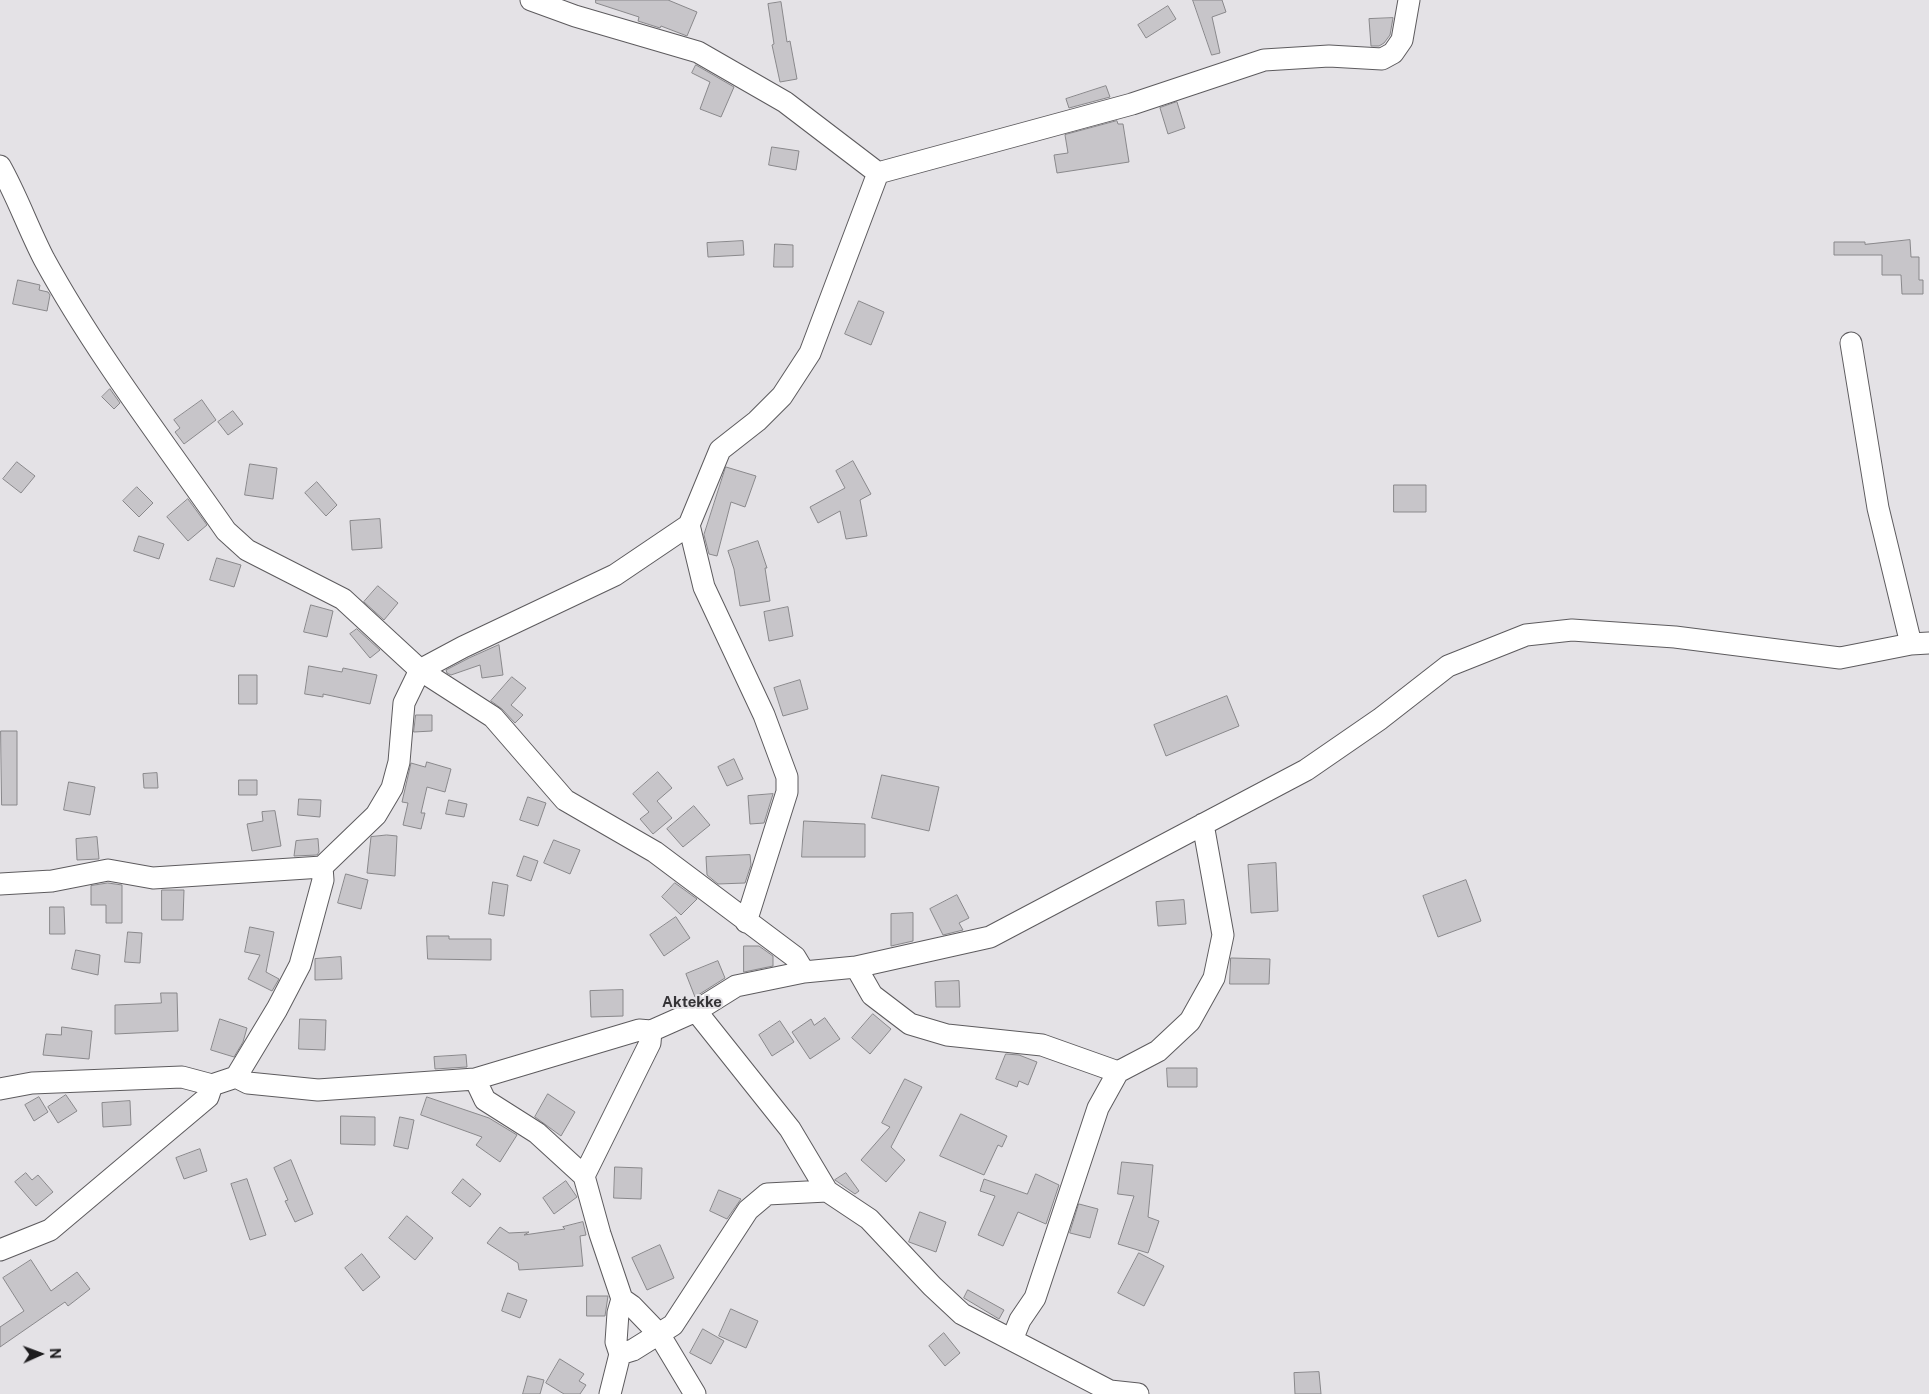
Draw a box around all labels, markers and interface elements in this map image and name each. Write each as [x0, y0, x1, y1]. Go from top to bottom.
district label: Aktekke [662, 993, 722, 1011]
north arrow [15, 1329, 65, 1379]
text: N [47, 1348, 63, 1359]

